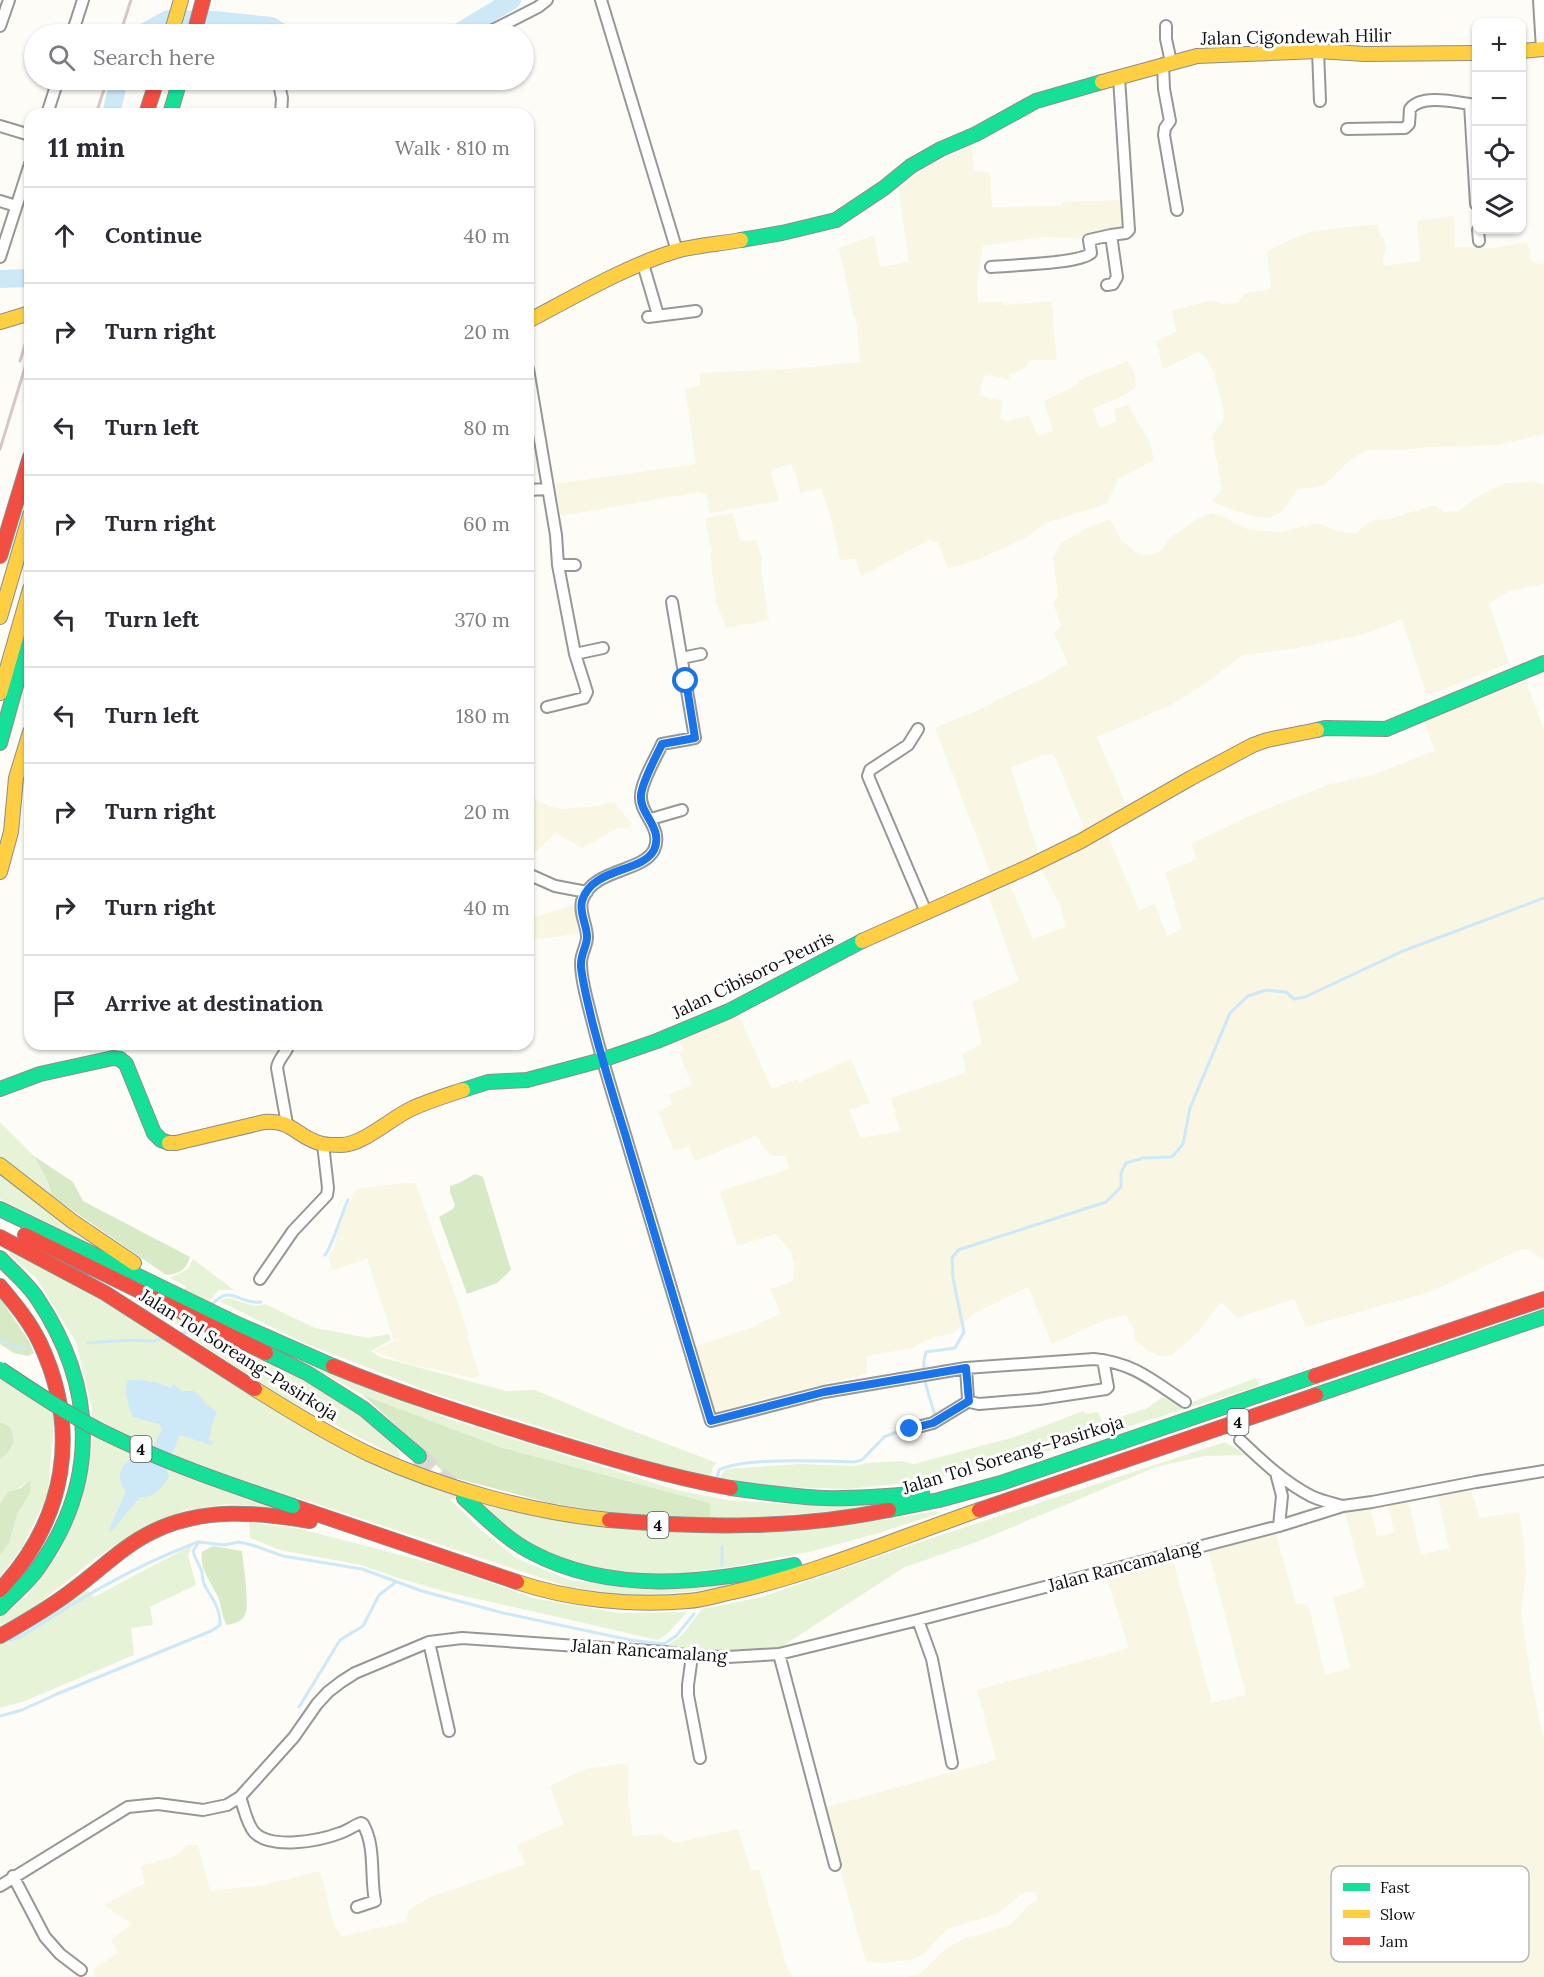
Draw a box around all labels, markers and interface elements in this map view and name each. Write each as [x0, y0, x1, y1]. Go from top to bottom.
map controls [1472, 18, 1526, 234]
button: + [1472, 18, 1526, 72]
street label: Jalan Cigondewah Hilir [1199, 23, 1392, 50]
search box [24, 24, 534, 90]
icon: search [45, 41, 78, 74]
text: Search here [93, 43, 215, 71]
button: − [1472, 72, 1526, 126]
button: locate [1472, 126, 1526, 180]
text: 11 min [48, 131, 125, 164]
text: Walk · 810 m [395, 135, 510, 160]
button: layers [1472, 180, 1526, 234]
icon: ahead [48, 219, 81, 252]
text: Continue [105, 221, 202, 249]
text: 40 m [464, 223, 510, 248]
icon: right [48, 315, 81, 348]
text: Turn right [105, 317, 216, 345]
text: 20 m [464, 319, 510, 344]
icon: left [48, 411, 81, 444]
text: Turn left [105, 413, 199, 441]
text: 80 m [463, 415, 510, 440]
icon: right [48, 507, 81, 540]
text: Turn right [105, 509, 216, 537]
text: 60 m [463, 511, 510, 536]
icon: left [48, 603, 81, 636]
text: Turn left [105, 605, 199, 633]
text: 370 m [455, 607, 510, 632]
route start [672, 667, 698, 693]
icon: left [48, 699, 81, 732]
text: Turn left [105, 701, 199, 729]
text: 180 m [456, 703, 510, 728]
icon: right [48, 795, 81, 828]
text: Turn right [105, 797, 216, 825]
text: 20 m [464, 799, 510, 824]
icon: right [48, 891, 81, 924]
text: Turn right [105, 893, 216, 921]
text: 40 m [464, 895, 510, 920]
street label: Jalan Cibisoro-Peuris [667, 925, 837, 1024]
icon: arrive [48, 987, 81, 1020]
text: Arrive at destination [105, 989, 323, 1017]
street label: Jalan Tol Soreang–Pasirkoja [135, 1283, 343, 1425]
road number: 4 [1228, 1409, 1248, 1435]
street label: Jalan Tol Soreang–Pasirkoja [898, 1410, 1126, 1499]
route end [896, 1415, 922, 1441]
road number: 4 [130, 1436, 152, 1462]
road number: 4 [648, 1512, 668, 1538]
street label: Jalan Rancamalang [1044, 1534, 1203, 1597]
street label: Jalan Rancamalang [569, 1634, 729, 1667]
legend [1331, 1866, 1529, 1962]
text: Fast [1380, 1877, 1411, 1897]
text: Slow [1380, 1904, 1416, 1924]
text: Jam [1379, 1931, 1408, 1951]

